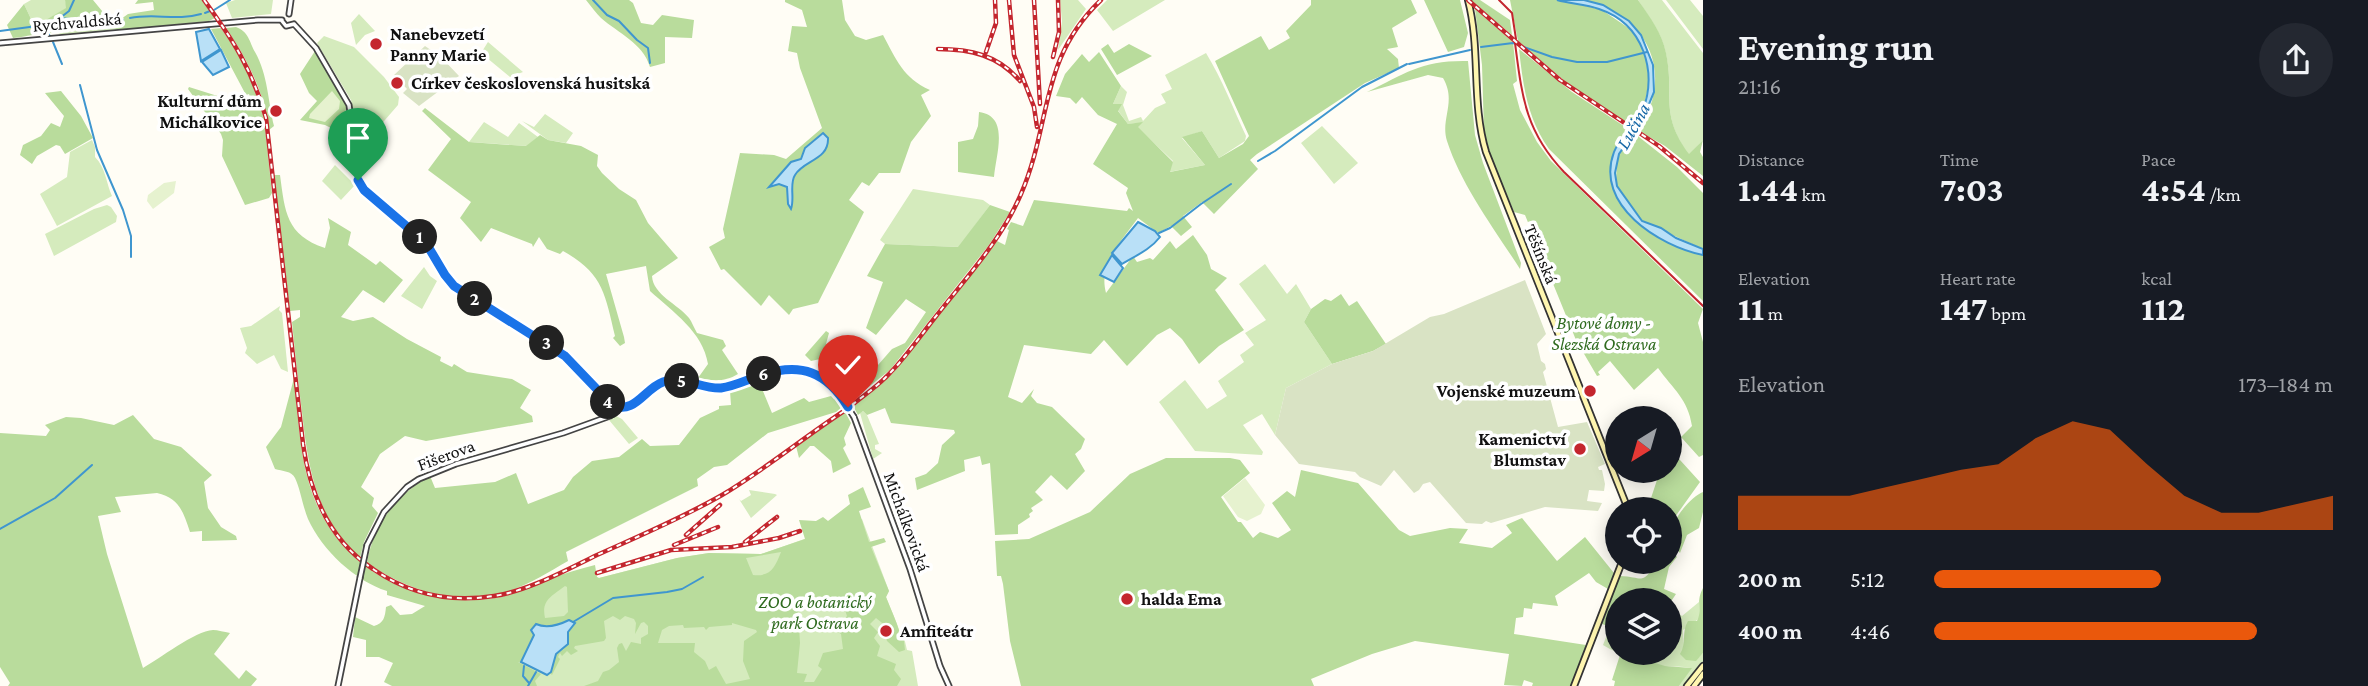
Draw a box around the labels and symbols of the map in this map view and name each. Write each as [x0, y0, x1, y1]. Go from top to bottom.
street label: Rychvaldská [32, 8, 122, 36]
place label: Nanebevzetí Panny Marie [390, 24, 487, 65]
marker: Nanebevzetí Panny Marie [368, 36, 384, 52]
place label: Církev československá husitská [411, 73, 650, 93]
marker: Církev československá husitská [389, 75, 405, 91]
place label: Kulturní dům Michálkovice [157, 91, 263, 132]
water label: Lučina [1612, 99, 1654, 153]
marker: Kulturní dům Michálkovice [268, 103, 284, 119]
pin [328, 108, 388, 180]
pin: 1 [402, 219, 438, 254]
street label: Těšínská [1520, 221, 1562, 287]
pin: 2 [458, 282, 492, 316]
park label: Bytové domy - Slezská Ostrava [1552, 313, 1657, 354]
pin: 3 [530, 326, 564, 360]
pin [818, 335, 878, 407]
pin: 6 [746, 356, 782, 392]
pin: 5 [664, 364, 700, 398]
place label: Vojenské muzeum [1436, 381, 1577, 402]
marker: Vojenské muzeum [1582, 383, 1598, 399]
pin: 4 [590, 384, 626, 420]
north arrow [1605, 406, 1682, 483]
place label: Kamenictví Blumstav [1478, 429, 1567, 470]
street label: Fišerova [414, 435, 478, 475]
marker: Kamenictví Blumstav [1572, 441, 1588, 457]
street label: Michálkovická [880, 470, 934, 574]
place label: halda Ema [1141, 589, 1222, 609]
marker: halda Ema [1119, 591, 1135, 607]
park label: ZOO a botanický park Ostrava [758, 592, 873, 633]
place label: Amfiteátr [899, 621, 974, 641]
marker: Amfiteátr [878, 623, 894, 639]

